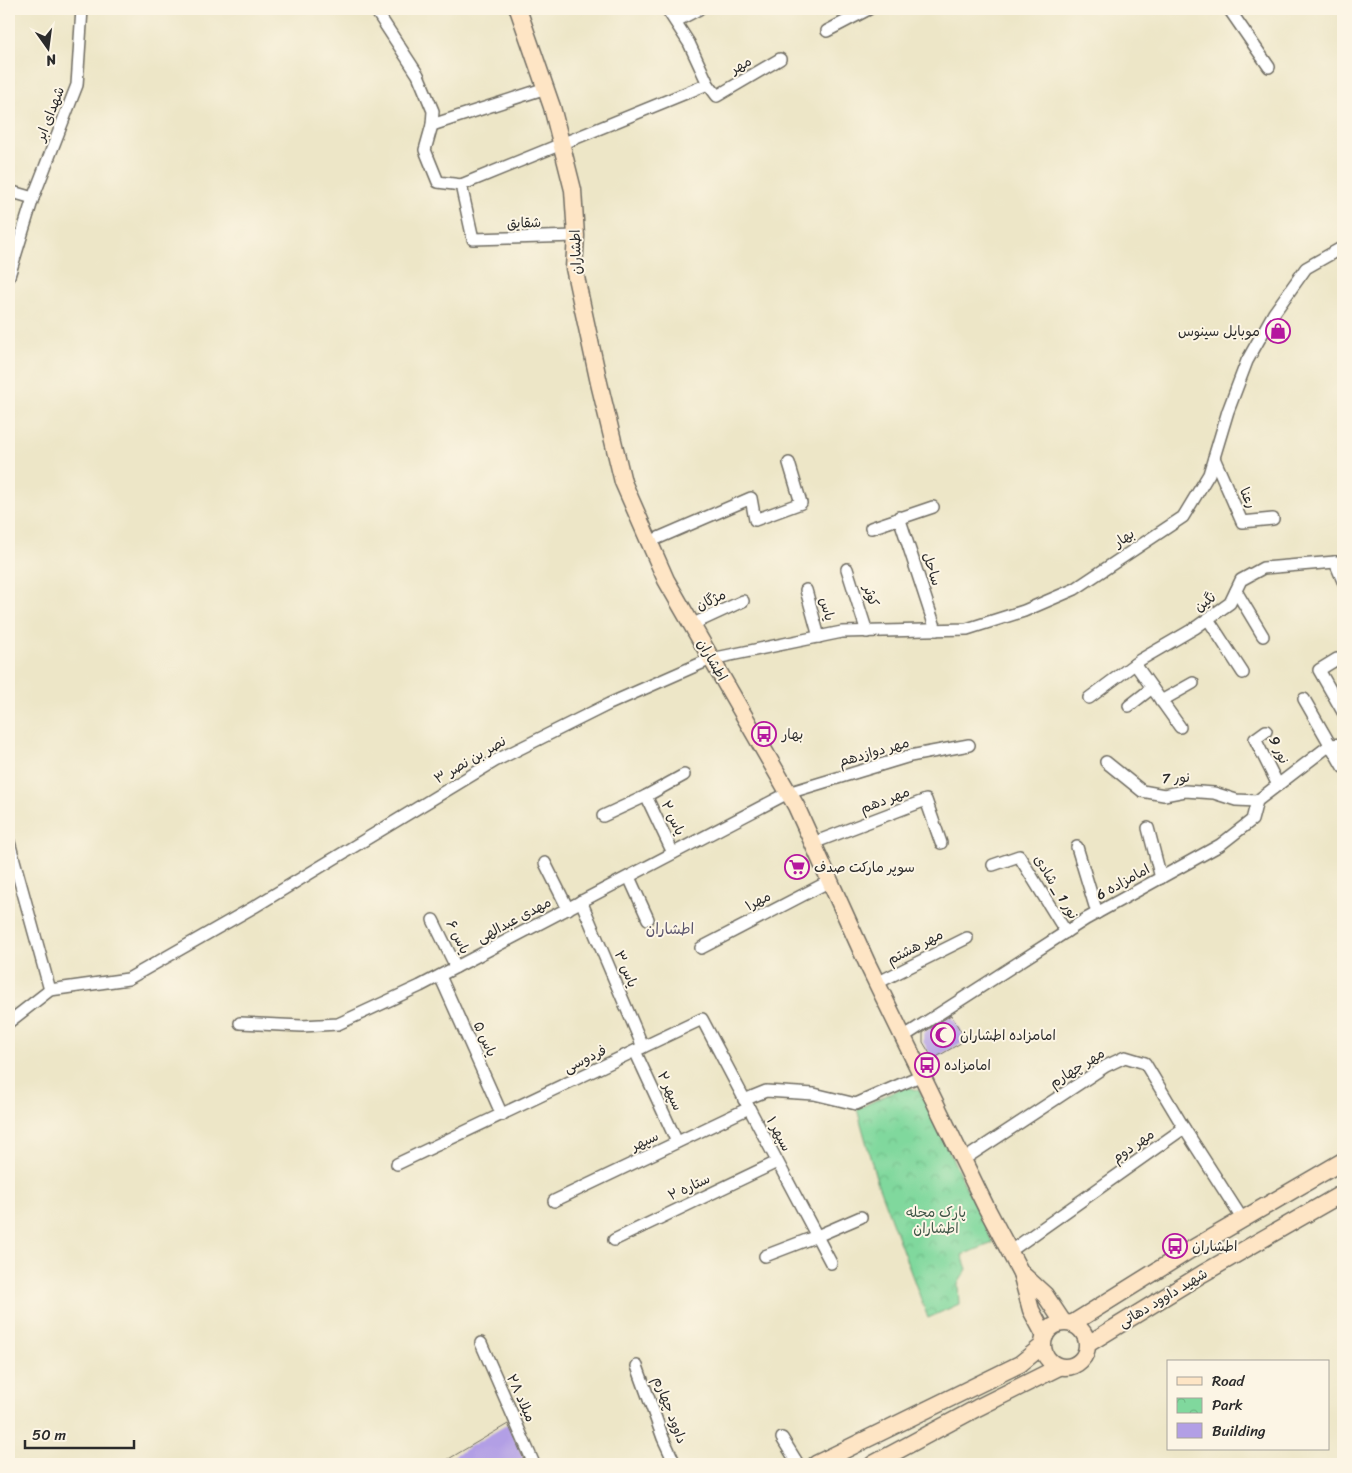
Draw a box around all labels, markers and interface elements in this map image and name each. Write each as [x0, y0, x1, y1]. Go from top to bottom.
north arrow [22, 22, 72, 72]
text: N [43, 47, 60, 74]
street label: مهر [725, 49, 756, 82]
street label: شهدای ابر [28, 83, 72, 146]
street label: شقایق [506, 210, 542, 236]
street label: اطشاران [563, 229, 589, 275]
shop icon: موبایل سینوس [1265, 318, 1291, 344]
place label: موبایل سینوس [1178, 319, 1260, 344]
street label: رعنا [1232, 483, 1264, 513]
street label: بهار [1107, 522, 1140, 555]
street label: ساحل [915, 549, 949, 589]
street label: کوثر [856, 581, 886, 610]
street label: مژگان [692, 582, 730, 618]
street label: نگین [1188, 585, 1222, 619]
street label: یاس [812, 594, 842, 624]
street label: اطشاران [690, 634, 734, 686]
bus stop icon: بهار [751, 721, 777, 747]
place label: بهار [781, 722, 803, 747]
street label: نصر بن نصر ۳ [429, 729, 511, 791]
street label: مهر دوازدهم [836, 730, 912, 774]
street label: نور 9 [1262, 732, 1296, 768]
street label: نور 7 [1161, 765, 1191, 791]
street label: مهر دهم [857, 779, 913, 821]
street label: یاس ۲ [654, 796, 692, 840]
street label: نور 1 _ شادی [1027, 850, 1085, 924]
supermarket icon: سوپر مارکت صدف [784, 854, 810, 880]
place label: سوپر مارکت صدف [814, 855, 915, 880]
street label: امامزاده 6 [1091, 857, 1155, 907]
street label: مهر۱ [741, 884, 775, 918]
street label: مهدی عبدالهی [472, 890, 556, 950]
street label: یاس ۶ [439, 915, 477, 959]
district label: اطشاران [646, 916, 694, 942]
street label: مهر هشتم [882, 922, 948, 972]
street label: یاس ۳ [607, 946, 645, 992]
street label: یاس ۵ [466, 1017, 504, 1061]
mosque icon: امامزاده اطشاران [930, 1022, 956, 1048]
place label: امامزاده اطشاران [960, 1023, 1056, 1048]
street label: فردوسی [559, 1038, 611, 1080]
street label: مهر چهارم [1044, 1041, 1110, 1095]
bus stop icon: امامزاده [914, 1052, 940, 1078]
place label: امامزاده [944, 1053, 991, 1078]
street label: سپهر ۲ [650, 1067, 690, 1115]
street label: سپهر ۱ [759, 1112, 799, 1156]
street label: مهر دوم [1106, 1122, 1160, 1170]
street label: سپهر [626, 1124, 663, 1159]
street label: ستاره ۲ [664, 1166, 714, 1208]
park label: پارک محله اطشاران [906, 1200, 966, 1241]
bus stop icon: اطشاران [1162, 1233, 1188, 1259]
place label: اطشاران [1192, 1234, 1237, 1259]
street label: شهید داوود دهاتی [1113, 1261, 1213, 1335]
legend [1167, 1360, 1330, 1450]
text: Road [1212, 1368, 1245, 1394]
street label: میلاد ۲۸ [499, 1370, 543, 1426]
street label: داوود چهارم [646, 1373, 694, 1447]
text: Park [1212, 1392, 1243, 1418]
scale bar [25, 1418, 134, 1450]
text: Building [1212, 1418, 1266, 1444]
text: 50 m [32, 1422, 67, 1448]

